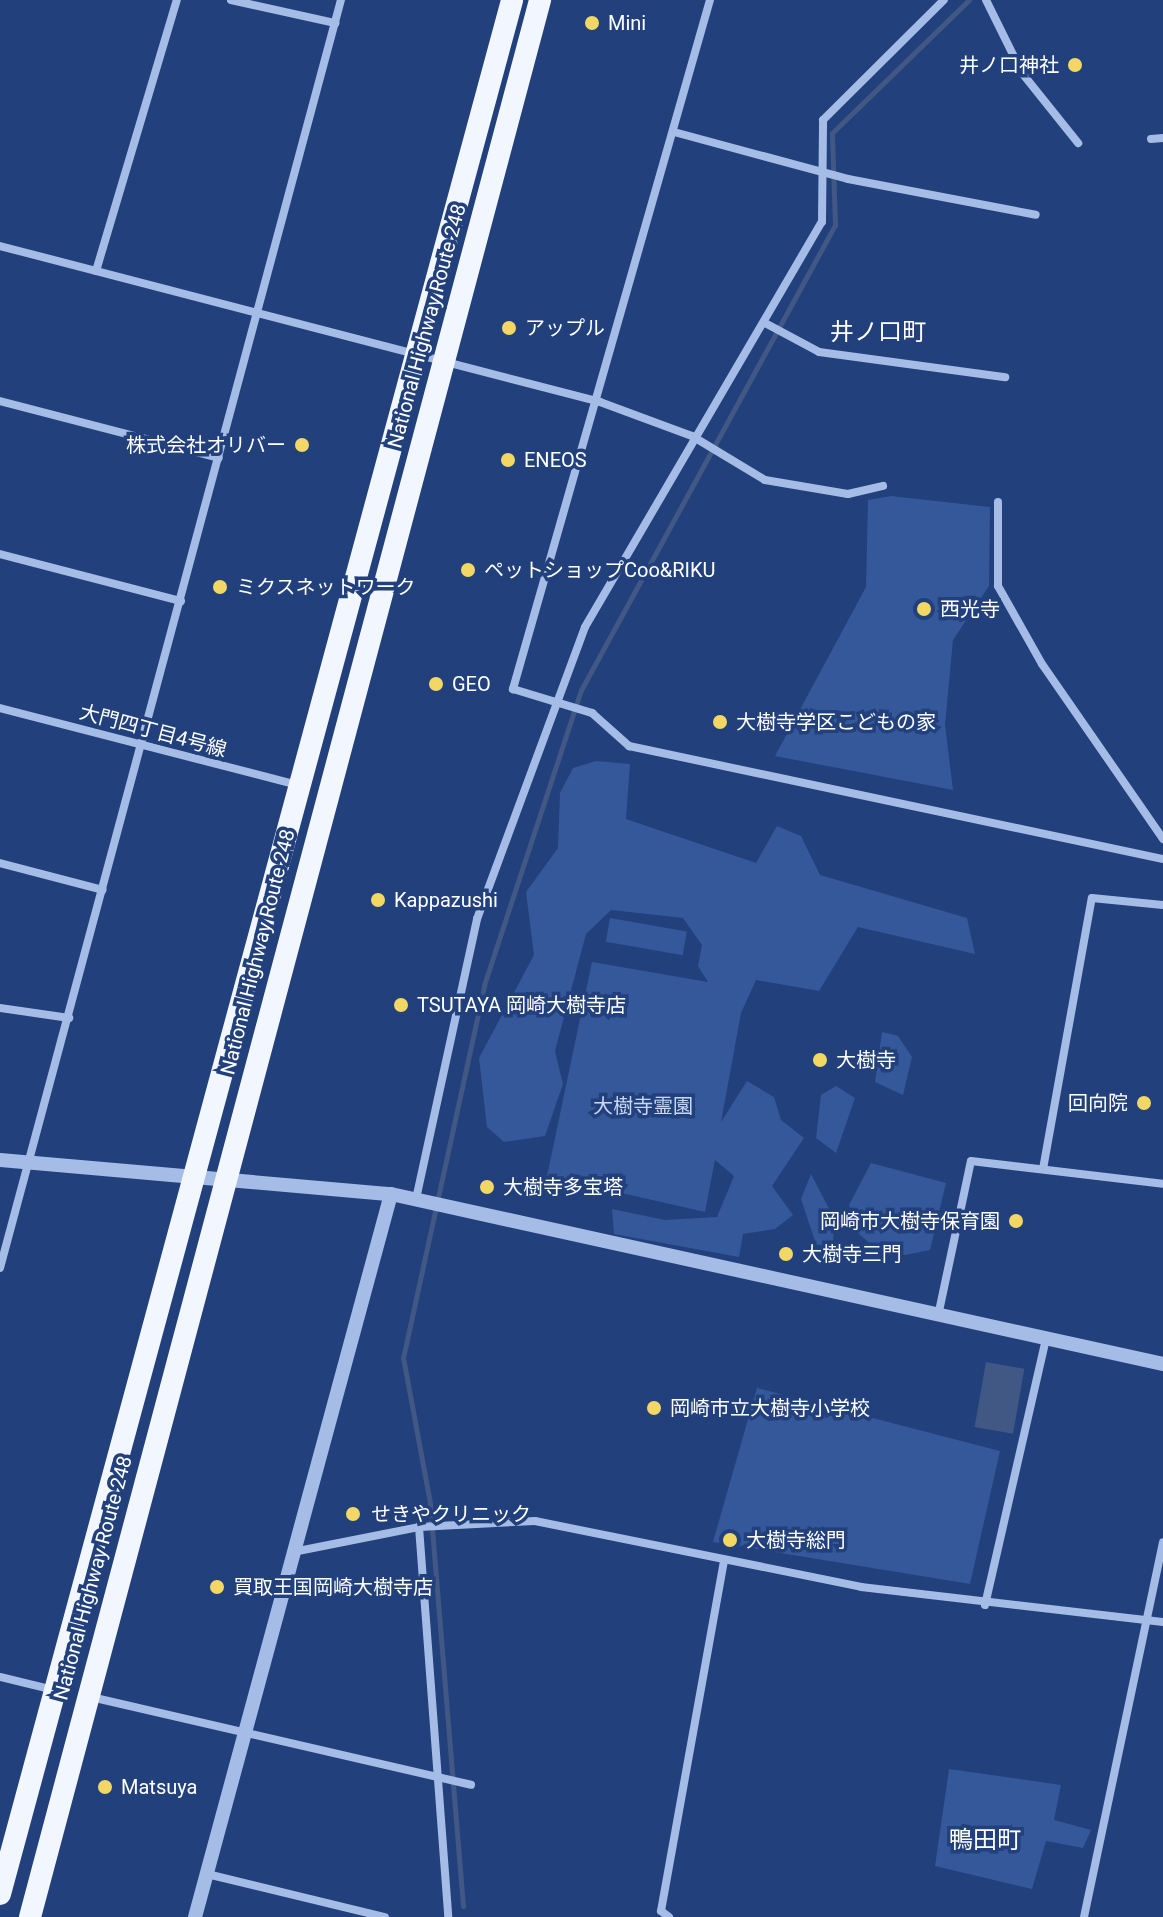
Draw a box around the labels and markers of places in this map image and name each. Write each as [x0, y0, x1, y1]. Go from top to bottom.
place label: Mini [608, 11, 646, 35]
marker: Mini [583, 14, 601, 32]
place label: 井ノ口神社 [959, 53, 1059, 77]
marker: 井ノ口神社 [1066, 56, 1084, 74]
place label: アップル [525, 316, 605, 340]
marker: アップル [500, 319, 518, 337]
place label: 株式会社オリバー [126, 433, 286, 457]
marker: 株式会社オリバー [293, 436, 311, 454]
place label: ENEOS [524, 448, 587, 472]
marker: ENEOS [499, 451, 517, 469]
place label: ペットショップCoo&RIKU [484, 558, 716, 582]
marker: ペットショップCoo&RIKU [459, 561, 477, 579]
place label: ミクスネットワーク [236, 575, 416, 599]
marker: ミクスネットワーク [211, 578, 229, 596]
place label: 西光寺 [940, 597, 1000, 621]
marker: 西光寺 [915, 600, 933, 618]
place label: GEO [452, 672, 491, 696]
marker: GEO [427, 675, 445, 693]
place label: 大樹寺学区こどもの家 [736, 710, 936, 734]
marker: 大樹寺学区こどもの家 [711, 713, 729, 731]
place label: Kappazushi [394, 888, 498, 912]
marker: Kappazushi [369, 891, 387, 909]
place label: TSUTAYA 岡崎大樹寺店 [417, 993, 626, 1017]
marker: TSUTAYA 岡崎大樹寺店 [392, 996, 410, 1014]
place label: 大樹寺 [836, 1048, 896, 1072]
marker: 大樹寺 [811, 1051, 829, 1069]
place label: 回向院 [1068, 1091, 1128, 1115]
marker: 回向院 [1135, 1094, 1153, 1112]
place label: 大樹寺多宝塔 [503, 1175, 623, 1199]
marker: 大樹寺多宝塔 [478, 1178, 496, 1196]
place label: 岡崎市大樹寺保育園 [820, 1209, 1000, 1233]
marker: 岡崎市大樹寺保育園 [1007, 1212, 1025, 1230]
place label: 大樹寺三門 [802, 1242, 902, 1266]
marker: 大樹寺三門 [777, 1245, 795, 1263]
place label: 岡崎市立大樹寺小学校 [670, 1396, 870, 1420]
marker: 岡崎市立大樹寺小学校 [645, 1399, 663, 1417]
place label: せきやクリニック [371, 1502, 531, 1526]
marker: せきやクリニック [342, 1503, 364, 1525]
place label: 大樹寺総門 [746, 1528, 846, 1552]
marker: 大樹寺総門 [721, 1531, 739, 1549]
place label: 買取王国岡崎大樹寺店 [233, 1575, 433, 1599]
marker: 買取王国岡崎大樹寺店 [208, 1578, 226, 1596]
place label: Matsuya [121, 1775, 197, 1799]
marker: Matsuya [96, 1778, 114, 1796]

